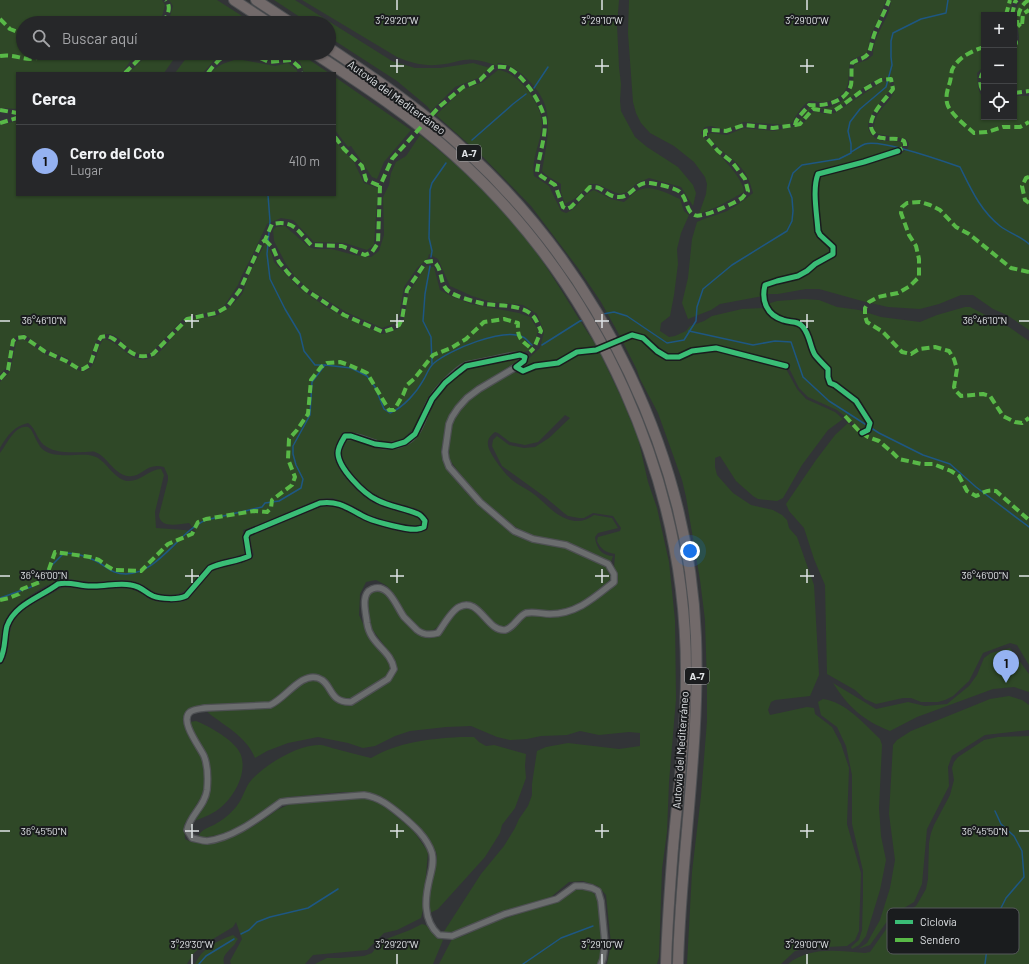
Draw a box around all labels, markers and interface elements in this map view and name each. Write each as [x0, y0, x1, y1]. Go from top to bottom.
map controls [981, 12, 1017, 120]
button: + [981, 12, 1017, 48]
text: 3°29'20"W [375, 14, 419, 26]
text: 3°29'10"W [581, 14, 623, 26]
text: 3°29'00"W [785, 14, 829, 26]
search box [16, 16, 336, 60]
icon: search [30, 27, 52, 49]
text: Buscar aquí [62, 29, 138, 47]
button: − [981, 48, 1017, 84]
street label: Autovía del Mediterráneo [346, 57, 448, 137]
button: locate [981, 84, 1017, 120]
text: Cerca [32, 88, 76, 108]
text: Cerro del Coto [70, 144, 165, 162]
road number: A-7 [457, 145, 481, 161]
text: 1 [43, 153, 47, 169]
text: 410 m [289, 153, 320, 169]
text: Lugar [70, 162, 103, 178]
text: 36°46'10"N [22, 314, 66, 326]
text: 36°46'10"N [963, 314, 1007, 326]
your location [680, 541, 700, 561]
text: 36°46'00"N [21, 569, 67, 581]
text: 36°46'00"N [962, 569, 1008, 581]
pin: 1 [993, 650, 1019, 683]
road number: A-7 [685, 668, 709, 684]
street label: Autovía del Mediterráneo [669, 691, 691, 809]
text: 36°45'50"N [21, 825, 67, 837]
text: 36°45'50"N [962, 825, 1008, 837]
legend [887, 908, 1019, 954]
text: Ciclovía [920, 915, 957, 928]
text: Sendero [920, 933, 960, 946]
text: 3°29'30"W [170, 938, 214, 950]
text: 3°29'20"W [375, 938, 419, 950]
text: 3°29'10"W [581, 938, 623, 950]
text: 3°29'00"W [785, 938, 829, 950]

